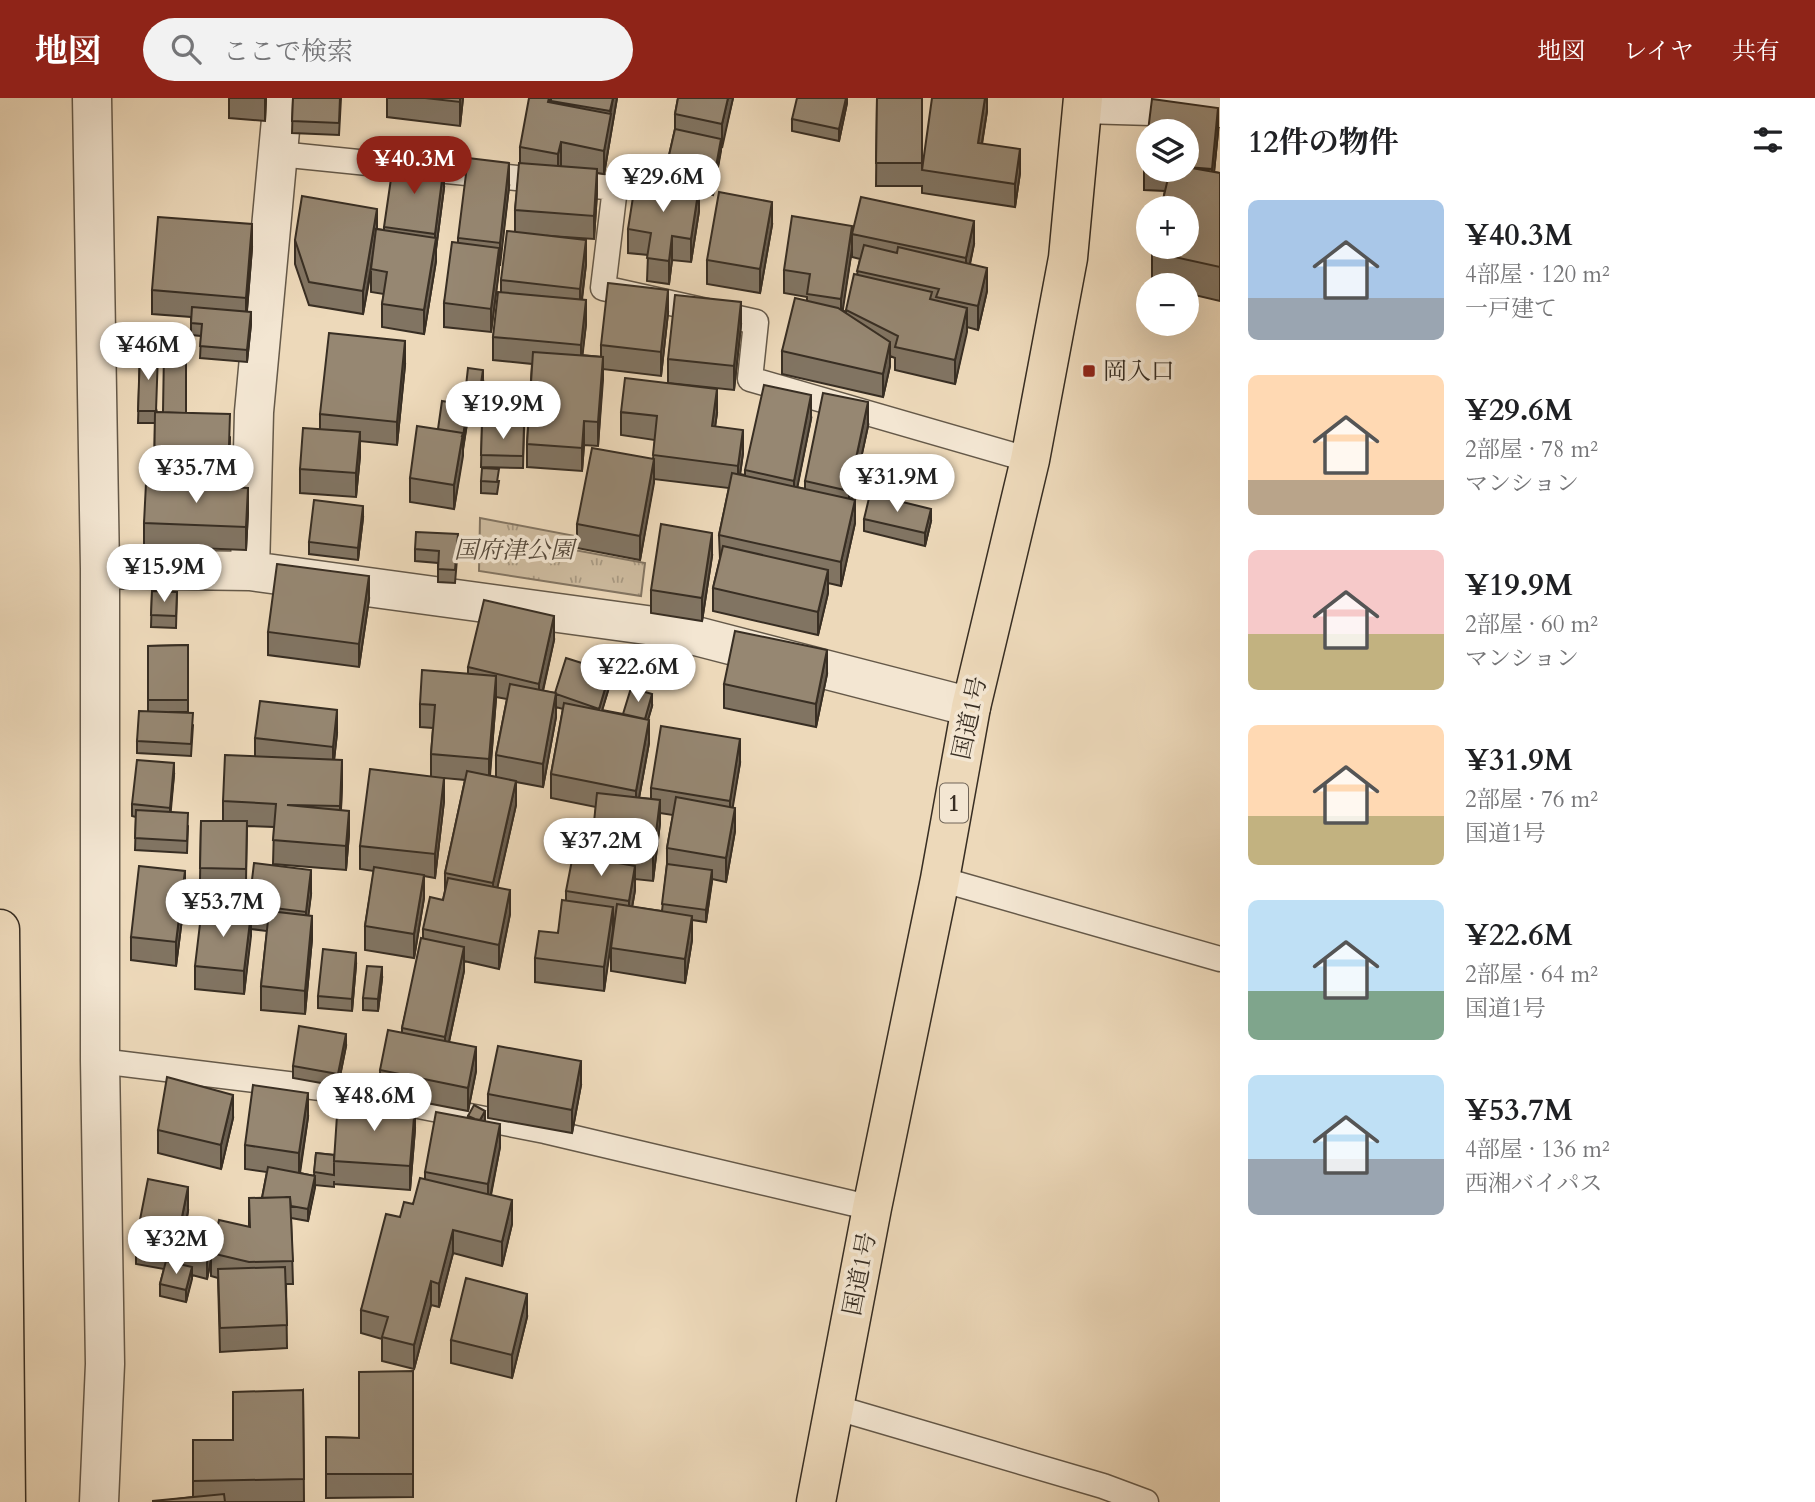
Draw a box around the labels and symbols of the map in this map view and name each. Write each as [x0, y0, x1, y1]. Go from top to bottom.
pin: ¥40.3M [357, 136, 471, 196]
pin: ¥29.6M [606, 155, 720, 214]
pin: ¥46M [107, 322, 189, 382]
place label: 岡入口 [1103, 355, 1175, 388]
marker: 岡入口 [1081, 363, 1097, 379]
pin: ¥19.9M [446, 382, 560, 441]
pin: ¥35.7M [139, 446, 253, 505]
pin: ¥31.9M [840, 454, 954, 514]
park label: 国府津公園 [454, 534, 578, 567]
pin: ¥15.9M [107, 545, 221, 604]
pin: ¥22.6M [581, 644, 695, 704]
street label: 国道1号 [945, 673, 995, 763]
road number: 1 [940, 783, 968, 822]
pin: ¥37.2M [544, 818, 658, 878]
pin: ¥53.7M [166, 880, 280, 939]
pin: ¥48.6M [317, 1074, 431, 1133]
pin: ¥32M [135, 1216, 217, 1276]
street label: 国道1号 [836, 1229, 884, 1319]

